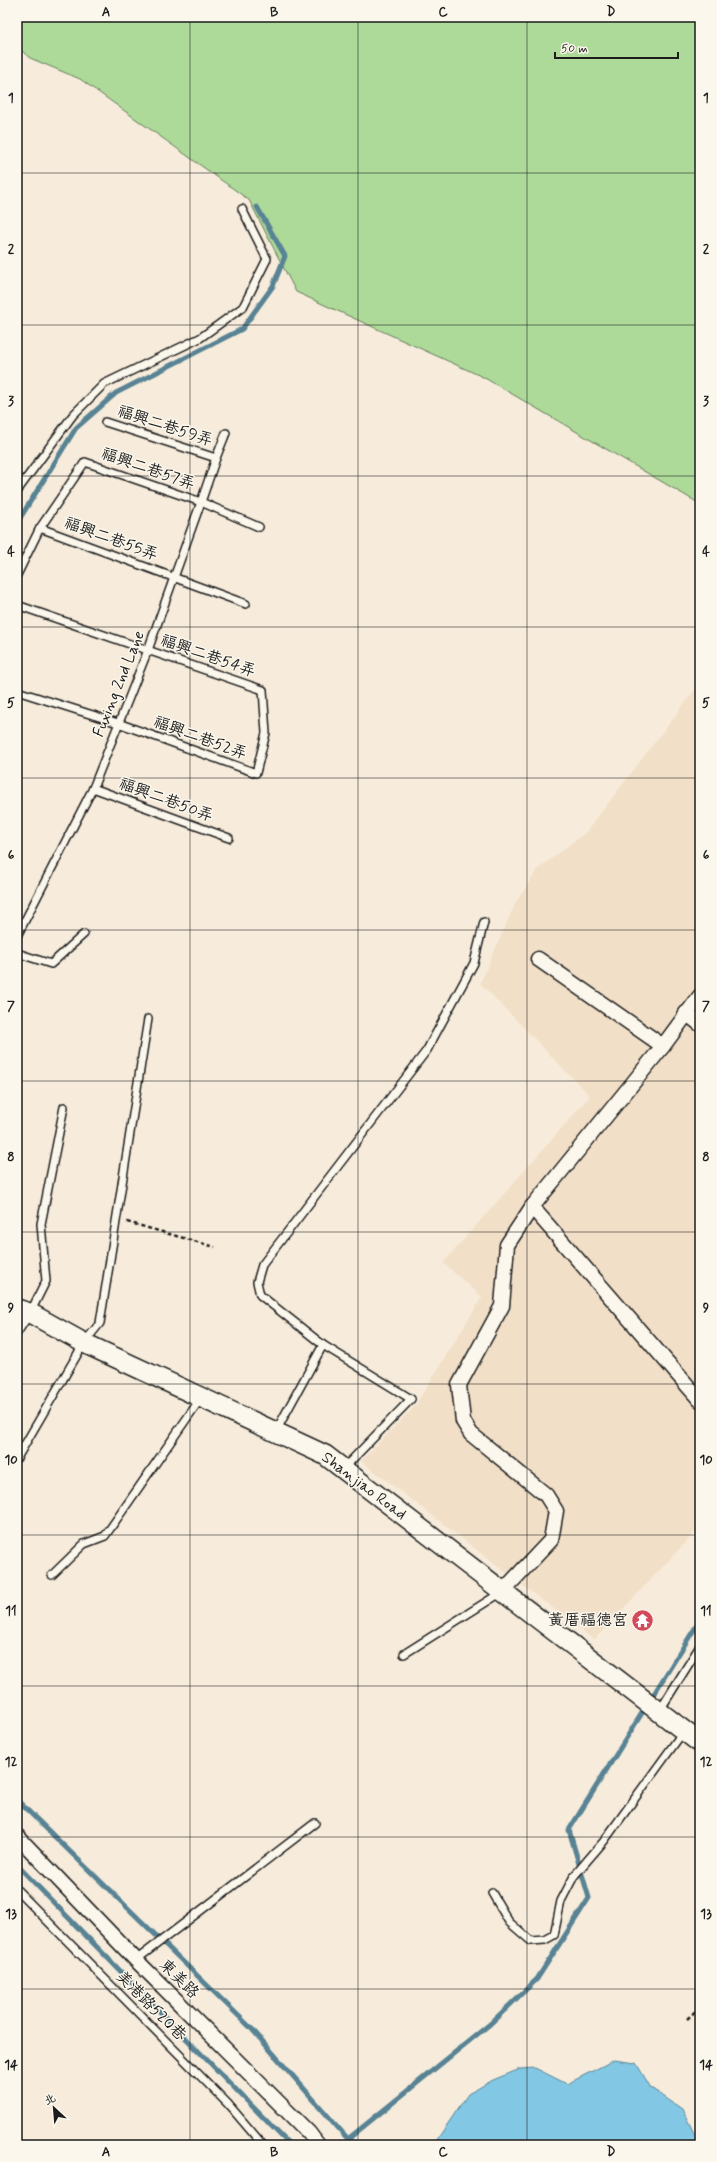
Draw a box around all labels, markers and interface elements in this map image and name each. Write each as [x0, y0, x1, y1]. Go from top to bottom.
text: A [102, 4, 110, 21]
text: B [270, 4, 279, 21]
text: C [438, 4, 448, 21]
text: D [607, 4, 616, 21]
scale bar [555, 34, 678, 60]
text: 50 m [561, 41, 588, 57]
text: 1 [8, 90, 14, 107]
text: 1 [703, 90, 709, 107]
text: 2 [8, 241, 15, 258]
text: 2 [703, 241, 710, 258]
text: 3 [8, 393, 14, 410]
text: 3 [703, 393, 709, 410]
street label: 福興二巷59弄 [115, 401, 215, 451]
street label: 福興二巷57弄 [98, 443, 198, 495]
street label: 福興二巷55弄 [61, 512, 161, 566]
text: 4 [7, 544, 15, 561]
text: 4 [702, 544, 710, 561]
street label: Fuxing 2nd Lane [88, 628, 150, 740]
street label: 福興二巷54弄 [158, 630, 258, 682]
text: 5 [7, 695, 15, 712]
text: 5 [702, 695, 710, 712]
street label: 福興二巷52弄 [150, 711, 250, 765]
street label: 福興二巷50弄 [116, 773, 216, 827]
text: 6 [8, 847, 15, 864]
text: 6 [703, 847, 710, 864]
text: 7 [7, 998, 15, 1015]
text: 7 [702, 998, 710, 1015]
text: 8 [7, 1149, 15, 1166]
text: 8 [702, 1149, 710, 1166]
text: 9 [8, 1300, 15, 1317]
text: 9 [703, 1300, 710, 1317]
street label: Shanjiao Road [317, 1447, 411, 1525]
text: 10 [4, 1452, 18, 1469]
text: 10 [699, 1452, 713, 1469]
text: 11 [5, 1603, 17, 1620]
text: 11 [700, 1603, 712, 1620]
temple icon: 黃厝福德宮 [630, 1607, 656, 1633]
place label: 黃厝福德宮 [548, 1610, 628, 1631]
text: 12 [5, 1754, 17, 1771]
text: 12 [700, 1754, 712, 1771]
text: 13 [5, 1906, 17, 1923]
text: 13 [700, 1906, 712, 1923]
street label: 東美路 [155, 1955, 203, 2003]
street label: 美港路520巷 [111, 1966, 191, 2046]
text: 14 [4, 2057, 18, 2074]
text: 14 [699, 2057, 713, 2074]
north arrow [34, 2088, 74, 2128]
text: 北 [42, 2091, 58, 2109]
text: A [102, 2144, 110, 2161]
text: B [270, 2144, 279, 2161]
text: C [438, 2144, 448, 2161]
text: D [607, 2144, 616, 2161]

